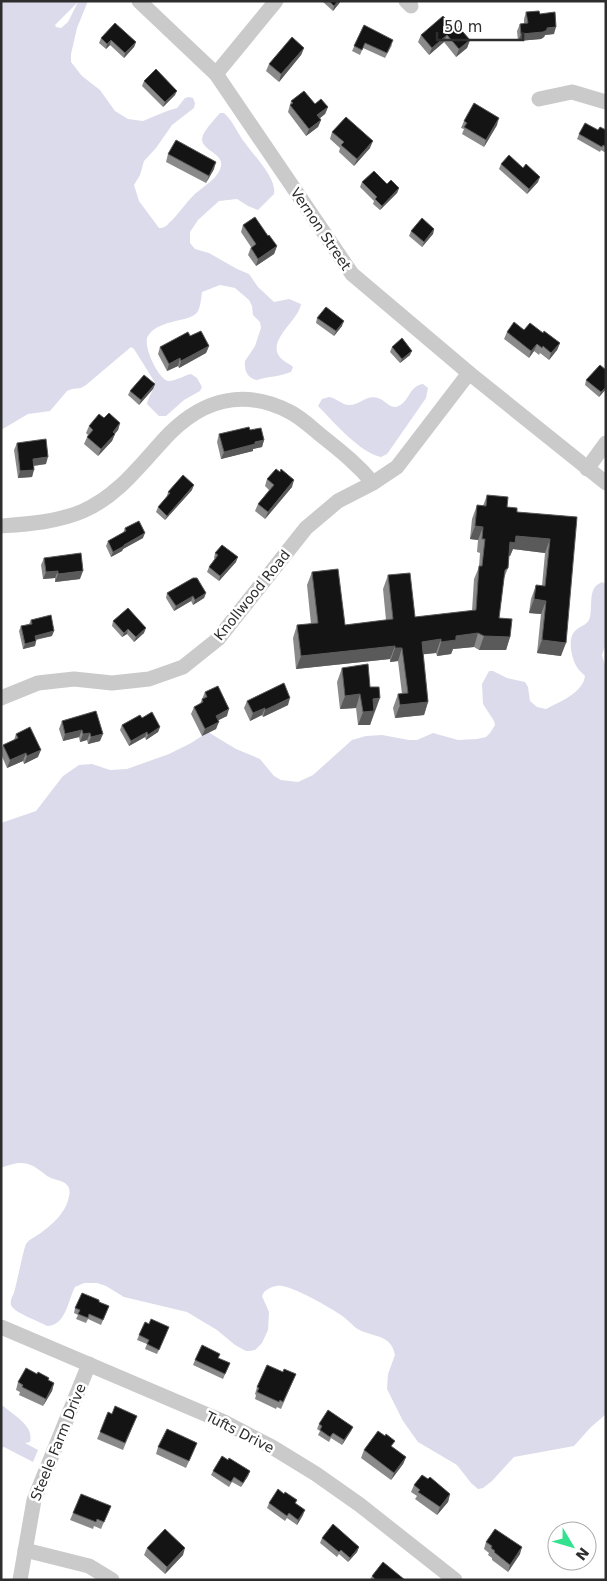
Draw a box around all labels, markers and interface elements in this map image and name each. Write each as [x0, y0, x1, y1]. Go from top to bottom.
scale bar [437, 10, 523, 42]
text: 50 m [444, 18, 482, 36]
street label: Vernon Street [288, 185, 355, 274]
street label: Knollwood Road [211, 547, 293, 643]
street label: Steele Farm Drive [27, 1381, 89, 1503]
street label: Tufts Drive [202, 1407, 277, 1456]
north arrow [547, 1521, 597, 1571]
text: N [572, 1544, 592, 1564]

